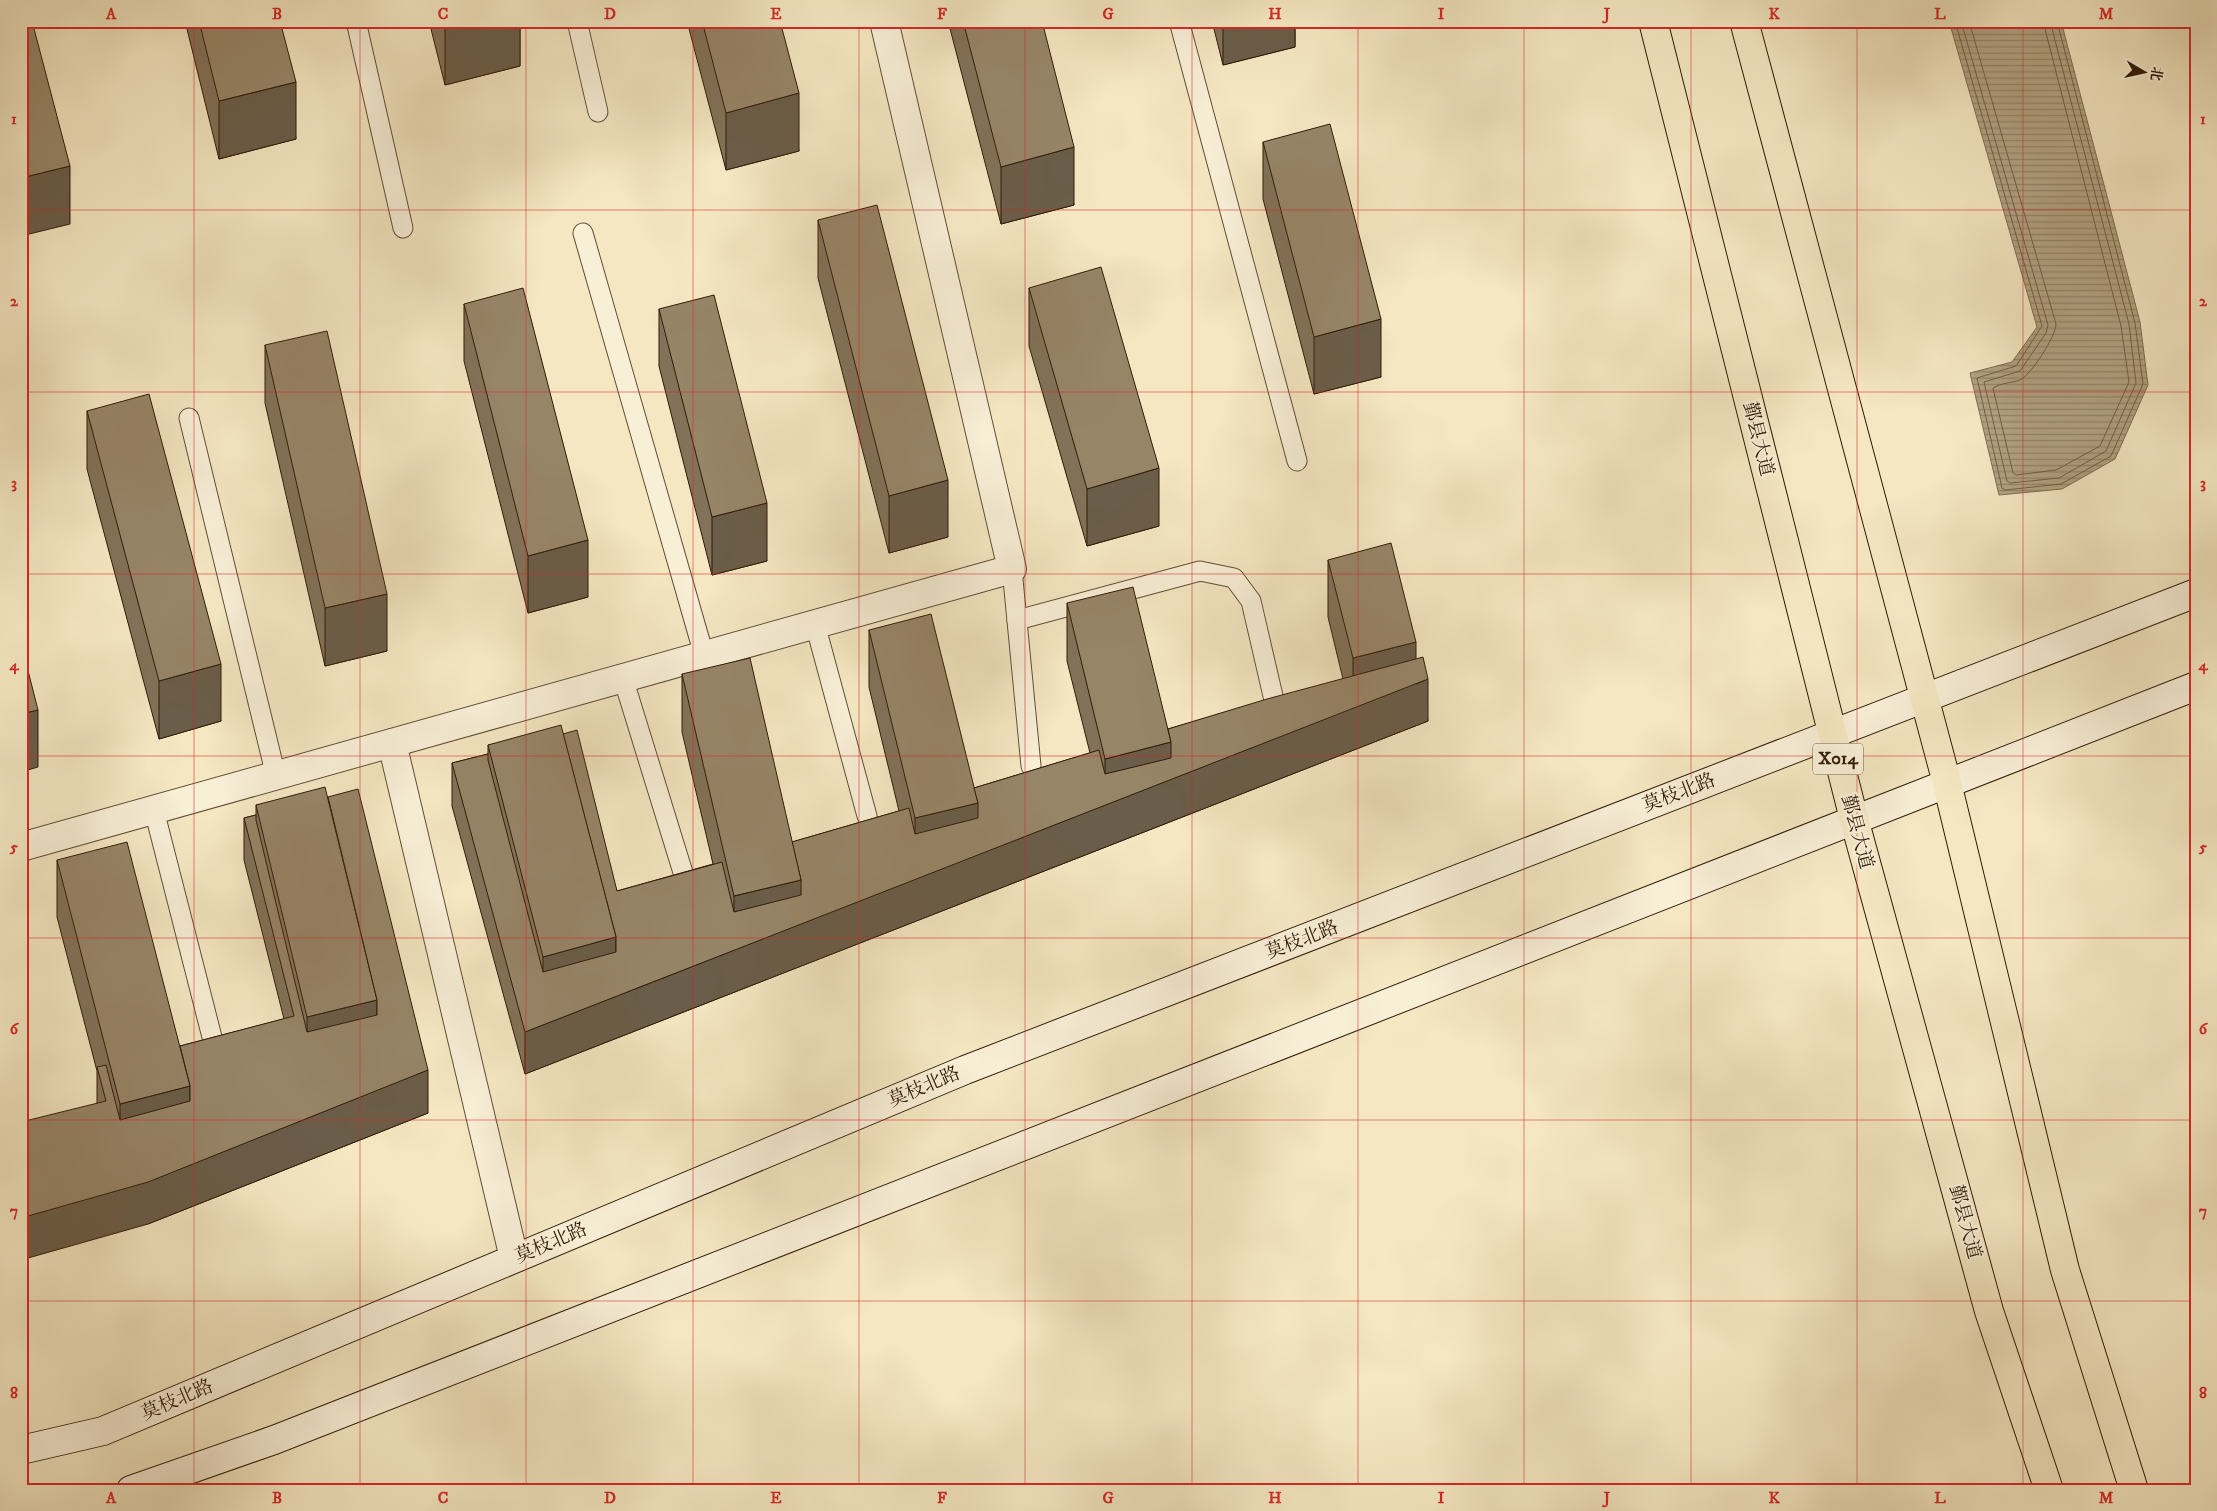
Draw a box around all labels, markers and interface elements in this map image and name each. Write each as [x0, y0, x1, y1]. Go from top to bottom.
text: A [105, 4, 117, 24]
text: B [272, 4, 282, 24]
text: C [438, 4, 448, 24]
text: D [604, 4, 616, 24]
text: E [770, 4, 782, 24]
text: F [937, 4, 947, 24]
text: G [1102, 4, 1114, 24]
text: H [1268, 4, 1282, 24]
text: I [1438, 4, 1445, 24]
text: J [1602, 4, 1611, 24]
text: K [1768, 4, 1780, 24]
text: L [1934, 4, 1946, 24]
text: M [2099, 4, 2114, 24]
north arrow [2120, 48, 2170, 98]
text: 北 [2146, 66, 2166, 82]
text: 1 [11, 109, 17, 129]
text: 1 [2200, 109, 2206, 129]
text: 2 [10, 291, 19, 311]
text: 2 [2199, 291, 2208, 311]
street label: 鄞县大道 [1738, 399, 1778, 479]
text: 3 [11, 473, 17, 493]
text: 3 [2200, 473, 2206, 493]
text: 4 [8, 655, 19, 675]
text: 4 [2197, 655, 2208, 675]
road number: X014 [1813, 744, 1863, 774]
street label: 莫枝北路 [1639, 769, 1719, 817]
street label: 鄞县大道 [1836, 792, 1878, 872]
text: 5 [9, 837, 18, 857]
text: 5 [2198, 837, 2207, 857]
street label: 莫枝北路 [1262, 916, 1342, 964]
text: 6 [10, 1019, 20, 1039]
text: 6 [2199, 1019, 2209, 1039]
street label: 莫枝北路 [885, 1062, 963, 1112]
street label: 鄞县大道 [1944, 1182, 1986, 1262]
text: 7 [10, 1201, 18, 1221]
text: 7 [2199, 1201, 2207, 1221]
street label: 莫枝北路 [512, 1218, 590, 1268]
street label: 莫枝北路 [138, 1375, 216, 1425]
text: 8 [10, 1383, 18, 1403]
text: 8 [2199, 1383, 2207, 1403]
text: A [105, 1488, 117, 1508]
text: B [272, 1488, 282, 1508]
text: C [438, 1488, 448, 1508]
text: D [604, 1488, 616, 1508]
text: E [770, 1488, 782, 1508]
text: F [937, 1488, 947, 1508]
text: G [1102, 1488, 1114, 1508]
text: H [1268, 1488, 1282, 1508]
text: I [1438, 1488, 1445, 1508]
text: J [1602, 1488, 1611, 1508]
text: K [1768, 1488, 1780, 1508]
text: L [1934, 1488, 1946, 1508]
text: M [2099, 1488, 2114, 1508]

